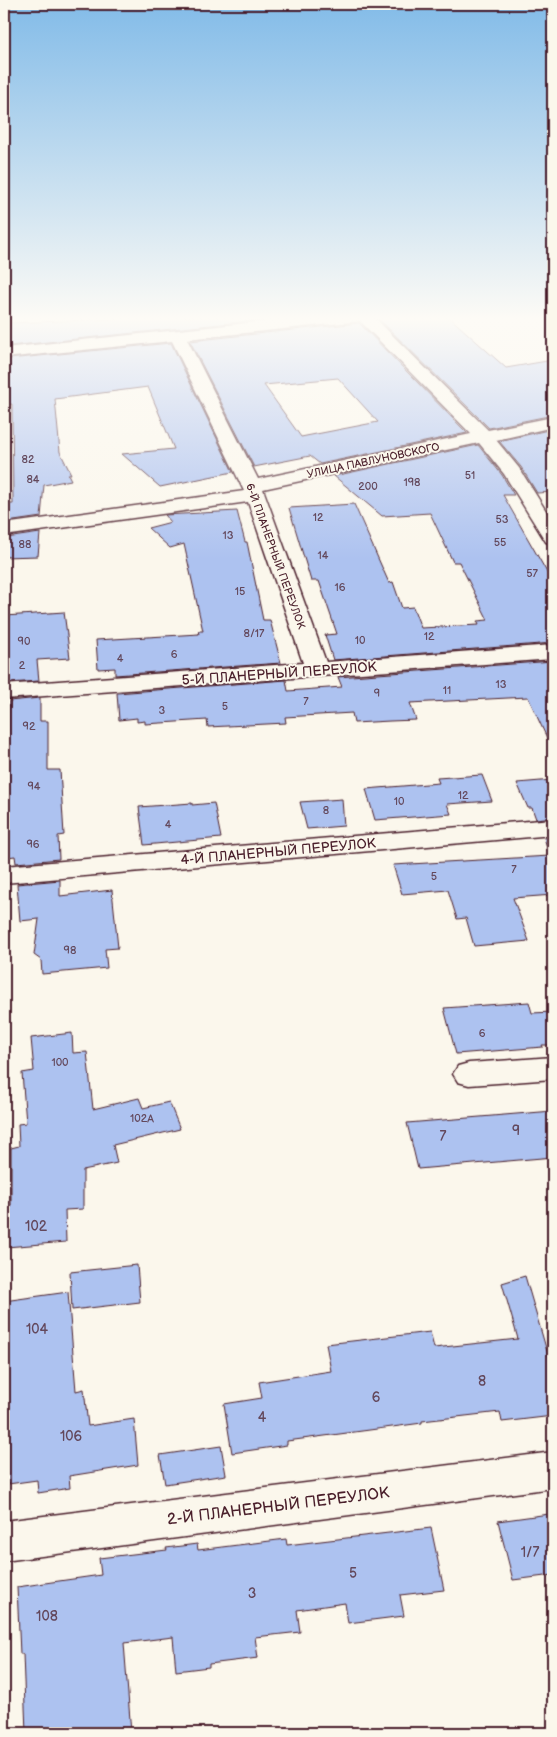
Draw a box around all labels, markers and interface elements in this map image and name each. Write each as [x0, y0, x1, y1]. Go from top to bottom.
street label: УЛИЦА ПАВЛУНОВСКОГО [306, 440, 441, 481]
house number: 82 [22, 453, 35, 466]
house number: 51 [465, 469, 475, 482]
house number: 84 [26, 473, 40, 486]
house number: 198 [403, 476, 421, 489]
house number: 200 [358, 480, 378, 493]
street label: 6-Й ПЛАНЕРНЫЙ ПЕРЕУЛОК [243, 482, 308, 632]
house number: 12 [313, 511, 324, 524]
house number: 53 [495, 513, 509, 526]
house number: 13 [222, 529, 234, 542]
house number: 55 [494, 536, 506, 549]
house number: 88 [19, 538, 31, 551]
house number: 14 [318, 549, 329, 562]
house number: 57 [526, 567, 538, 580]
house number: 16 [335, 581, 346, 594]
house number: 15 [235, 585, 245, 598]
house number: 8/17 [243, 627, 265, 640]
house number: 12 [424, 630, 435, 643]
house number: 10 [355, 634, 366, 647]
house number: 90 [18, 635, 31, 648]
house number: 6 [171, 648, 178, 661]
house number: 4 [117, 652, 124, 665]
street label: 5-Й ПЛАНЕРНЫЙ ПЕРЕУЛОК [181, 658, 378, 689]
house number: 2 [19, 659, 26, 672]
house number: 13 [495, 678, 507, 691]
house number: 11 [443, 684, 451, 697]
house number: 9 [374, 687, 380, 700]
house number: 7 [303, 695, 309, 708]
house number: 5 [222, 700, 228, 713]
house number: 3 [159, 704, 166, 717]
house number: 92 [23, 720, 36, 733]
house number: 94 [27, 780, 41, 793]
house number: 12 [458, 789, 469, 802]
house number: 10 [394, 795, 405, 808]
house number: 8 [323, 804, 329, 817]
house number: 4 [165, 818, 172, 831]
street label: 4-Й ПЛАНЕРНЫЙ ПЕРЕУЛОК [180, 834, 377, 868]
house number: 96 [26, 838, 40, 851]
house number: 7 [511, 863, 517, 876]
house number: 5 [431, 870, 437, 883]
house number: 98 [64, 944, 76, 957]
house number: 6 [479, 1027, 486, 1040]
house number: 100 [51, 1056, 69, 1069]
house number: 102А [130, 1112, 154, 1125]
house number: 9 [512, 1122, 520, 1139]
house number: 7 [440, 1128, 447, 1145]
house number: 102 [25, 1218, 48, 1235]
house number: 104 [26, 1321, 49, 1338]
house number: 8 [478, 1373, 486, 1390]
house number: 6 [372, 1389, 381, 1406]
house number: 4 [258, 1409, 267, 1426]
house number: 106 [60, 1428, 83, 1445]
street label: 2-Й ПЛАНЕРНЫЙ ПЕРЕУЛОК [166, 1483, 391, 1530]
house number: 1/7 [521, 1544, 539, 1561]
house number: 5 [349, 1565, 357, 1582]
house number: 3 [248, 1585, 256, 1602]
house number: 108 [36, 1608, 58, 1625]

